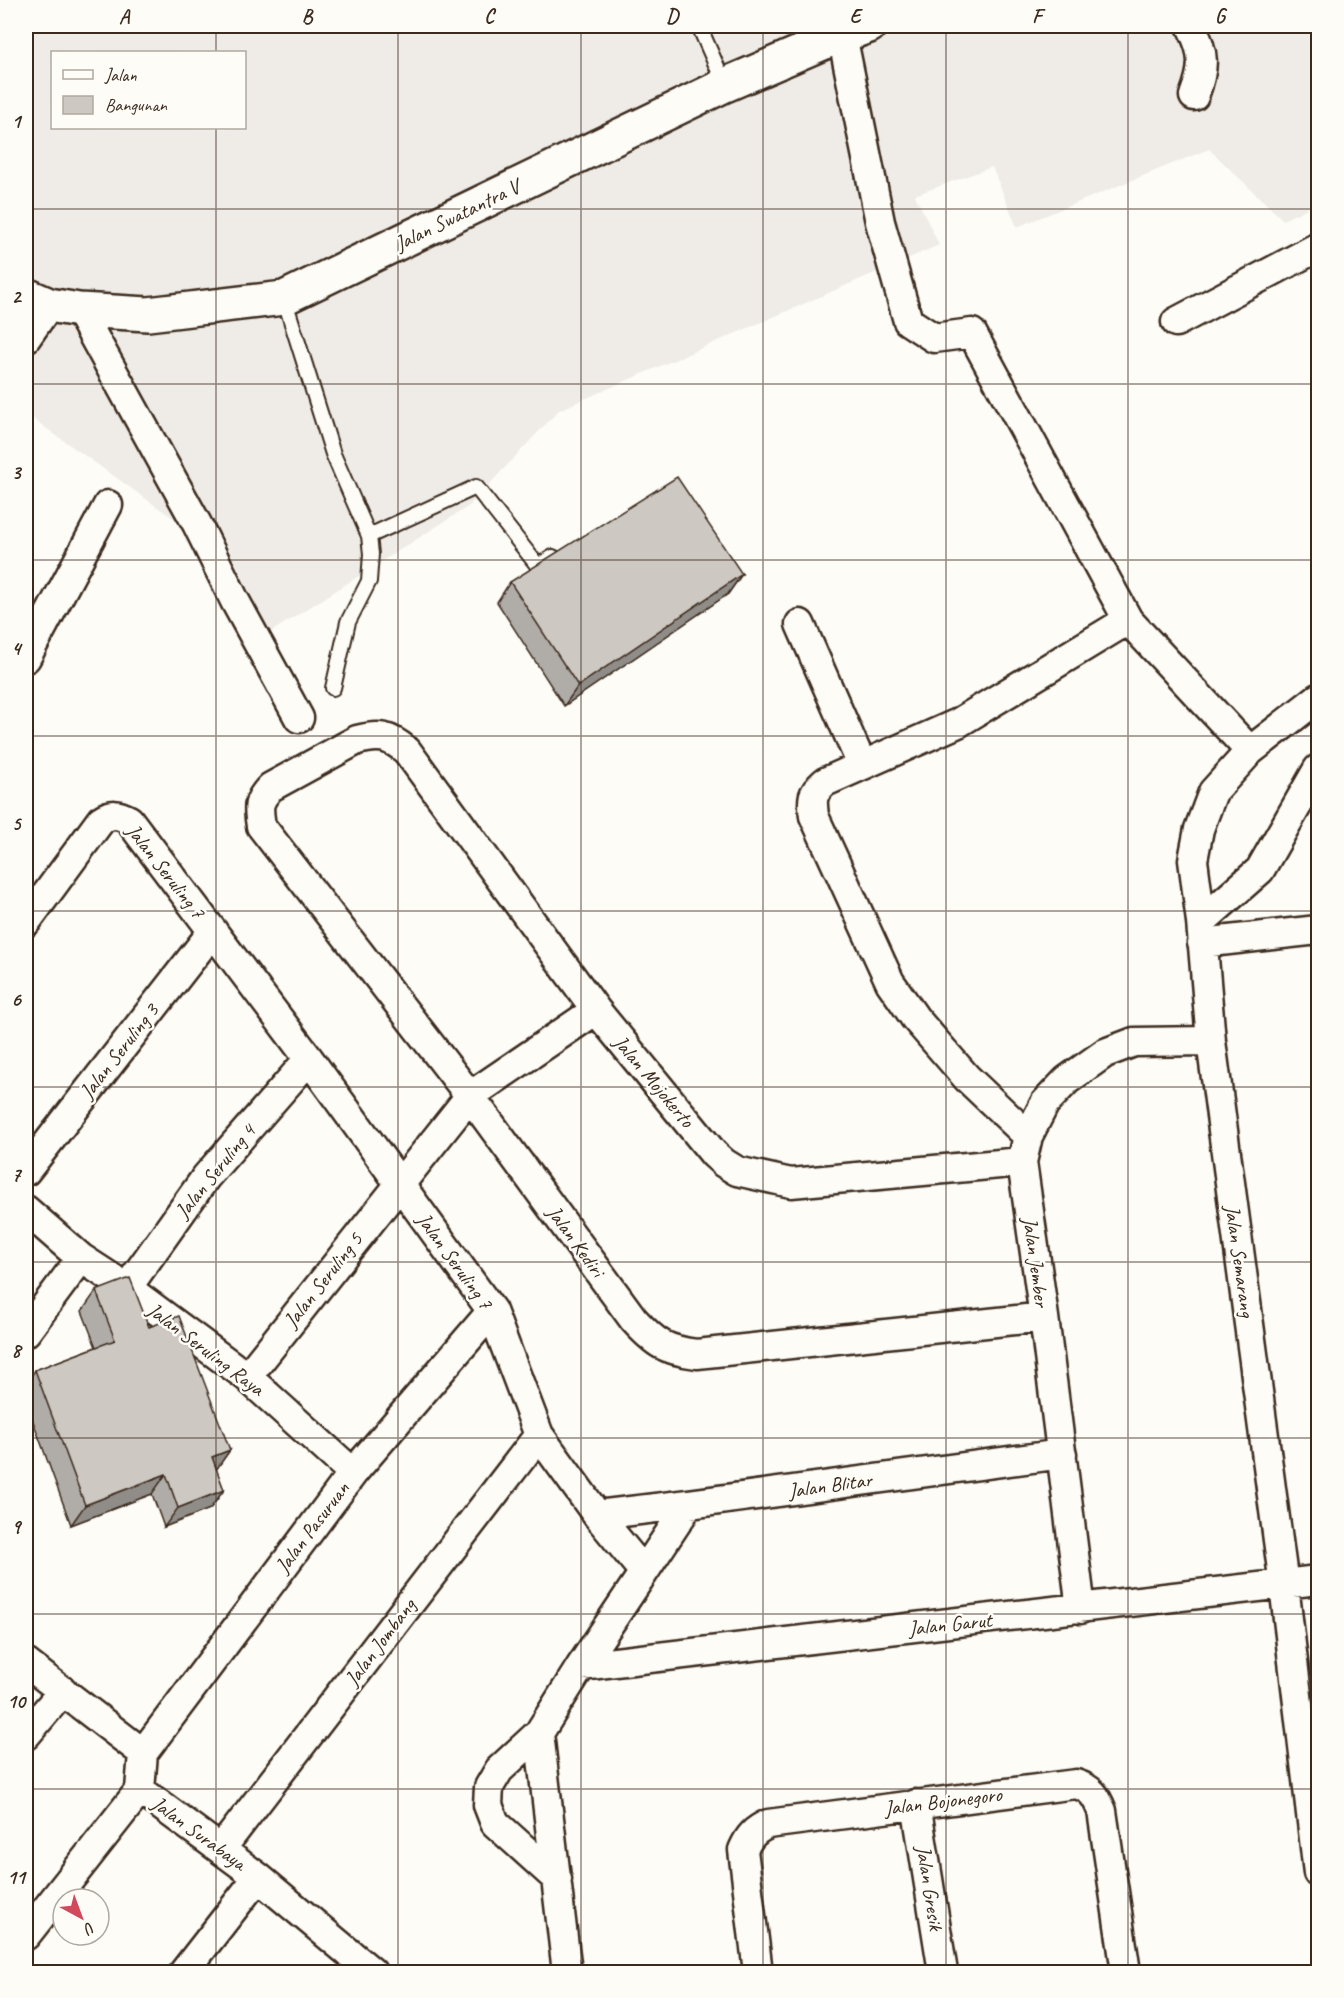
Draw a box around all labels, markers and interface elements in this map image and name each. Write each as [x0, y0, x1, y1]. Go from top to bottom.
text: A [119, 4, 131, 29]
text: B [302, 4, 314, 29]
text: C [484, 4, 496, 29]
text: D [666, 4, 680, 29]
text: E [850, 4, 864, 29]
text: F [1032, 4, 1046, 29]
text: G [1215, 4, 1228, 29]
legend [51, 51, 246, 129]
text: Jalan [104, 64, 137, 86]
text: Bangunan [105, 94, 168, 116]
text: 1 [12, 109, 23, 134]
street label: Jalan Swatantra V [390, 172, 527, 257]
text: 2 [12, 284, 23, 309]
text: 3 [12, 460, 23, 485]
text: 4 [12, 636, 24, 661]
text: 5 [12, 811, 23, 836]
street label: Jalan Seruling 7 [120, 818, 212, 925]
text: 6 [11, 987, 22, 1012]
street label: Jalan Seruling 3 [73, 997, 165, 1104]
street label: Jalan Mojokerto [607, 1029, 701, 1134]
street label: Jalan Seruling 4 [169, 1117, 262, 1224]
text: 7 [12, 1162, 23, 1187]
street label: Jalan Kediri [541, 1199, 612, 1284]
street label: Jalan Semarang [1219, 1202, 1261, 1320]
street label: Jalan Seruling 7 [411, 1207, 500, 1316]
street label: Jalan Jember [1017, 1214, 1055, 1310]
street label: Jalan Seruling 5 [277, 1226, 369, 1333]
street label: Jalan Seruling Raya [142, 1296, 271, 1403]
text: 8 [12, 1338, 24, 1363]
street label: Jalan Blitar [786, 1466, 875, 1504]
street label: Jalan Pasuruan [269, 1476, 355, 1579]
text: 9 [12, 1514, 23, 1539]
street label: Jalan Jombang [338, 1592, 422, 1692]
street label: Jalan Garut [906, 1607, 995, 1641]
text: 10 [7, 1689, 27, 1714]
street label: Jalan Bojonegoro [882, 1781, 1005, 1821]
street label: Jalan Surabaya [146, 1790, 253, 1877]
street label: Jalan Gresik [910, 1843, 950, 1934]
text: 11 [7, 1865, 27, 1890]
north arrow [51, 1887, 111, 1947]
text: U [78, 1917, 100, 1940]

